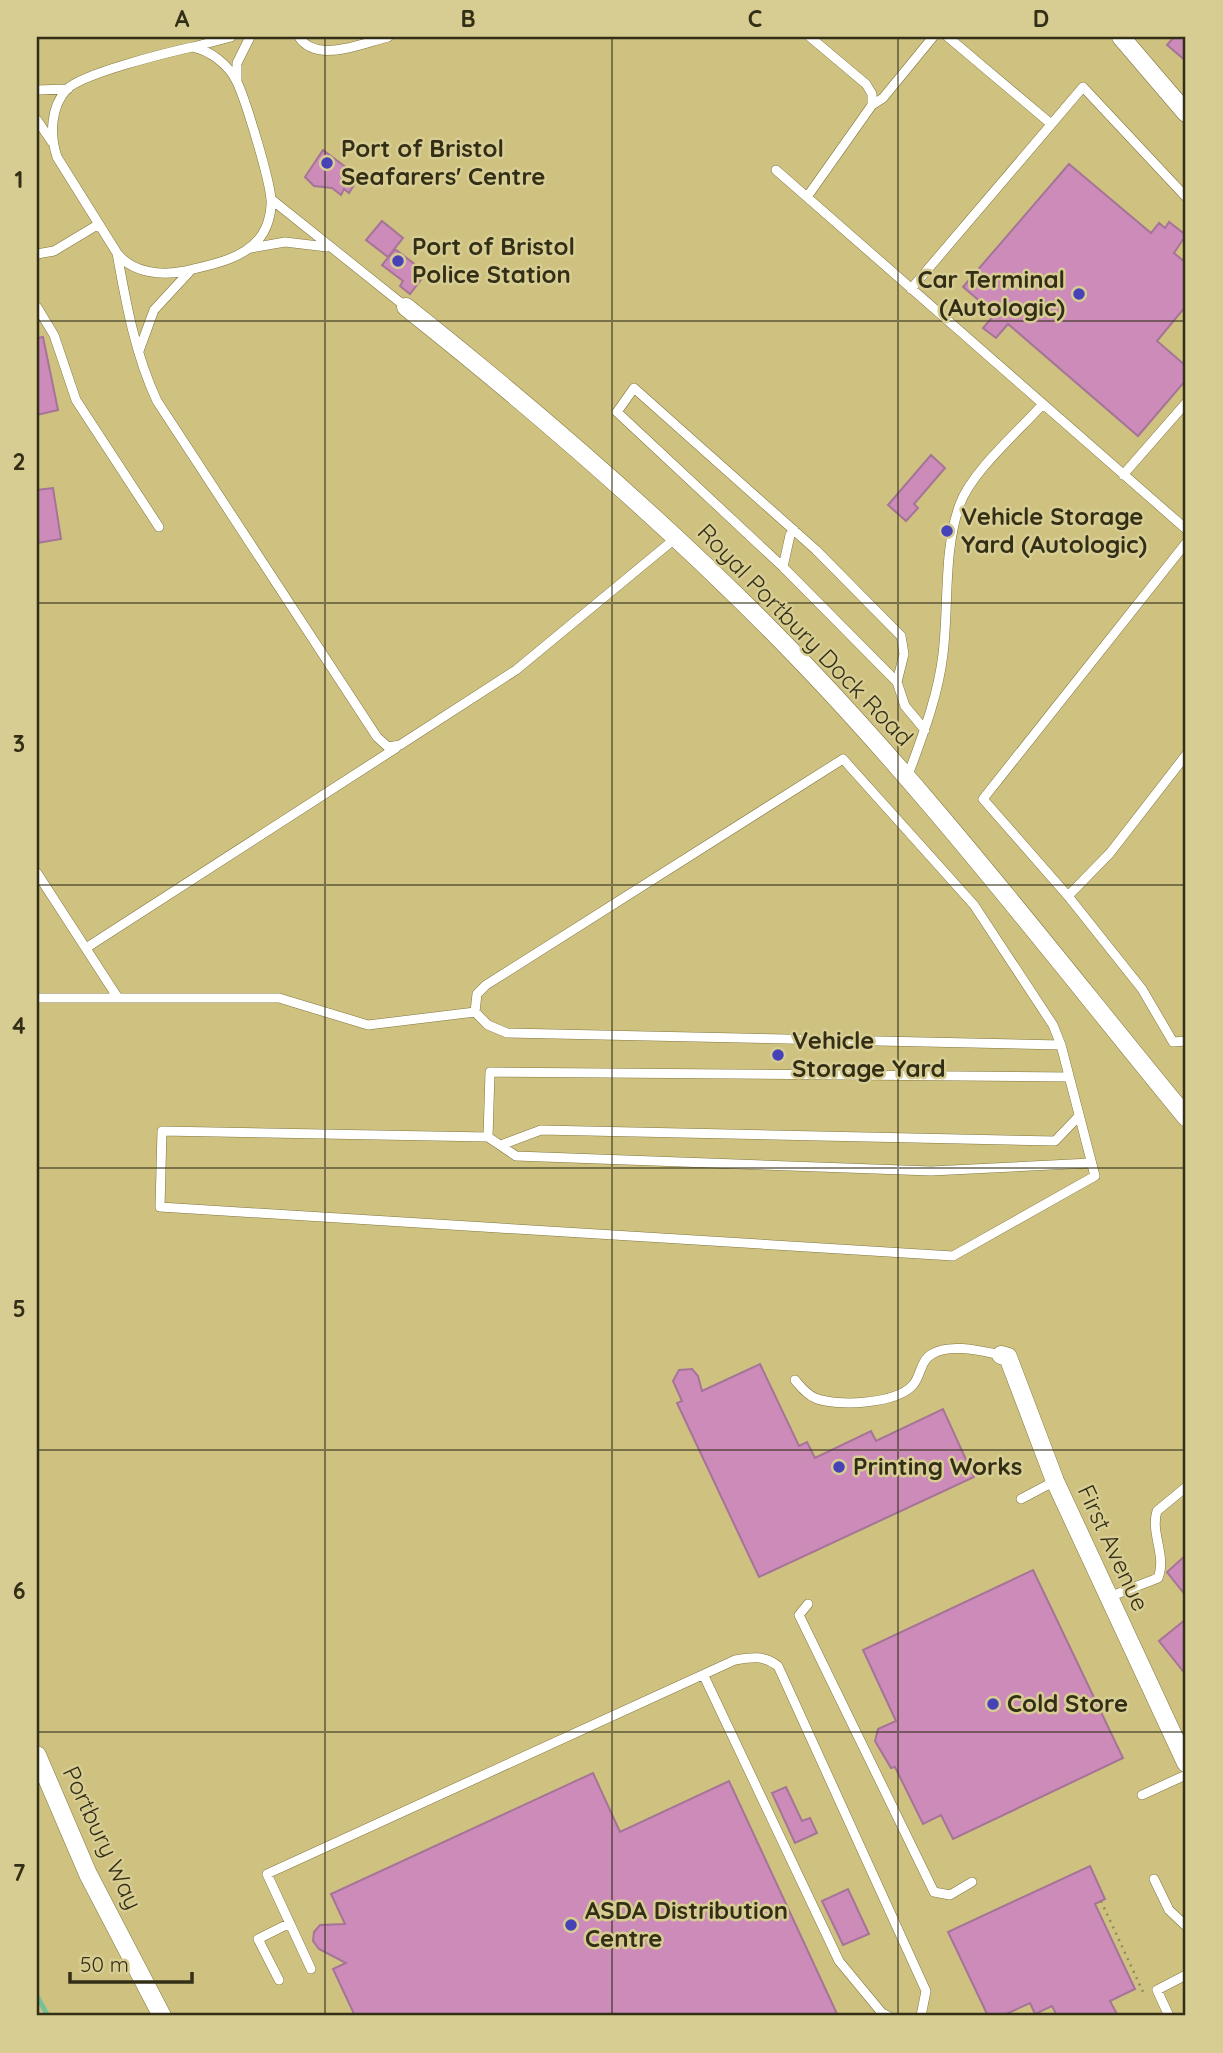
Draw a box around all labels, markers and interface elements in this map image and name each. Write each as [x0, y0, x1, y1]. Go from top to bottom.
text: A [175, 4, 190, 33]
text: B [460, 4, 476, 33]
text: C [748, 4, 762, 33]
text: D [1033, 4, 1049, 33]
place label: Port of Bristol Seafarers' Centre [341, 133, 545, 191]
marker: Port of Bristol Seafarers' Centre [319, 155, 335, 171]
text: 1 [15, 165, 23, 194]
place label: Port of Bristol Police Station [412, 231, 575, 289]
marker: Port of Bristol Police Station [390, 253, 406, 269]
place label: Car Terminal (Autologic) [917, 264, 1065, 322]
marker: Car Terminal (Autologic) [1071, 286, 1087, 302]
text: 2 [12, 447, 26, 476]
place label: Vehicle Storage Yard (Autologic) [961, 501, 1147, 559]
street label: Royal Portbury Dock Road [692, 517, 920, 752]
marker: Vehicle Storage Yard (Autologic) [939, 523, 955, 539]
text: 3 [13, 729, 25, 758]
text: 4 [12, 1011, 26, 1040]
place label: Vehicle Storage Yard [792, 1025, 945, 1083]
marker: Vehicle Storage Yard [770, 1047, 786, 1063]
text: 5 [12, 1294, 26, 1323]
place label: Printing Works [853, 1451, 1022, 1481]
marker: Printing Works [831, 1459, 847, 1475]
street label: First Avenue [1072, 1480, 1156, 1616]
text: 6 [13, 1576, 25, 1605]
place label: Cold Store [1007, 1688, 1128, 1718]
marker: Cold Store [985, 1696, 1001, 1712]
street label: Portbury Way [57, 1761, 149, 1914]
text: 7 [13, 1858, 26, 1887]
place label: ASDA Distribution Centre [585, 1895, 788, 1953]
marker: ASDA Distribution Centre [563, 1917, 579, 1933]
scale bar [70, 1941, 192, 1985]
text: 50 m [80, 1951, 129, 1977]

